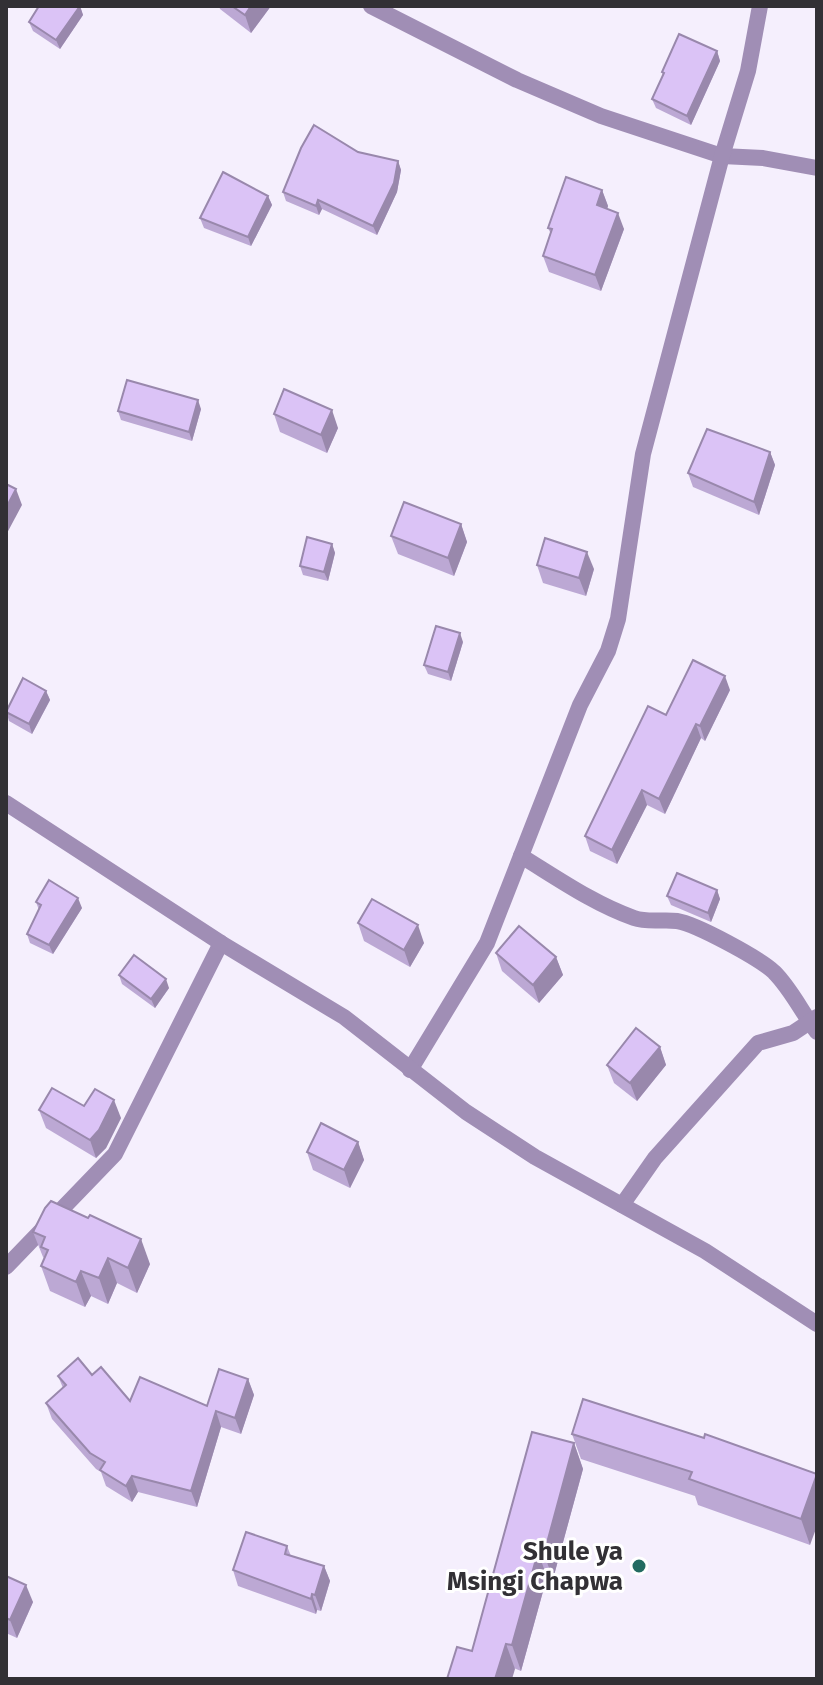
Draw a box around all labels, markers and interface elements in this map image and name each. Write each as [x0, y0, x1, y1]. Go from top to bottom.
place label: Shule ya Msingi Chapwa [447, 1536, 623, 1597]
marker: Shule ya Msingi Chapwa [630, 1557, 648, 1575]

